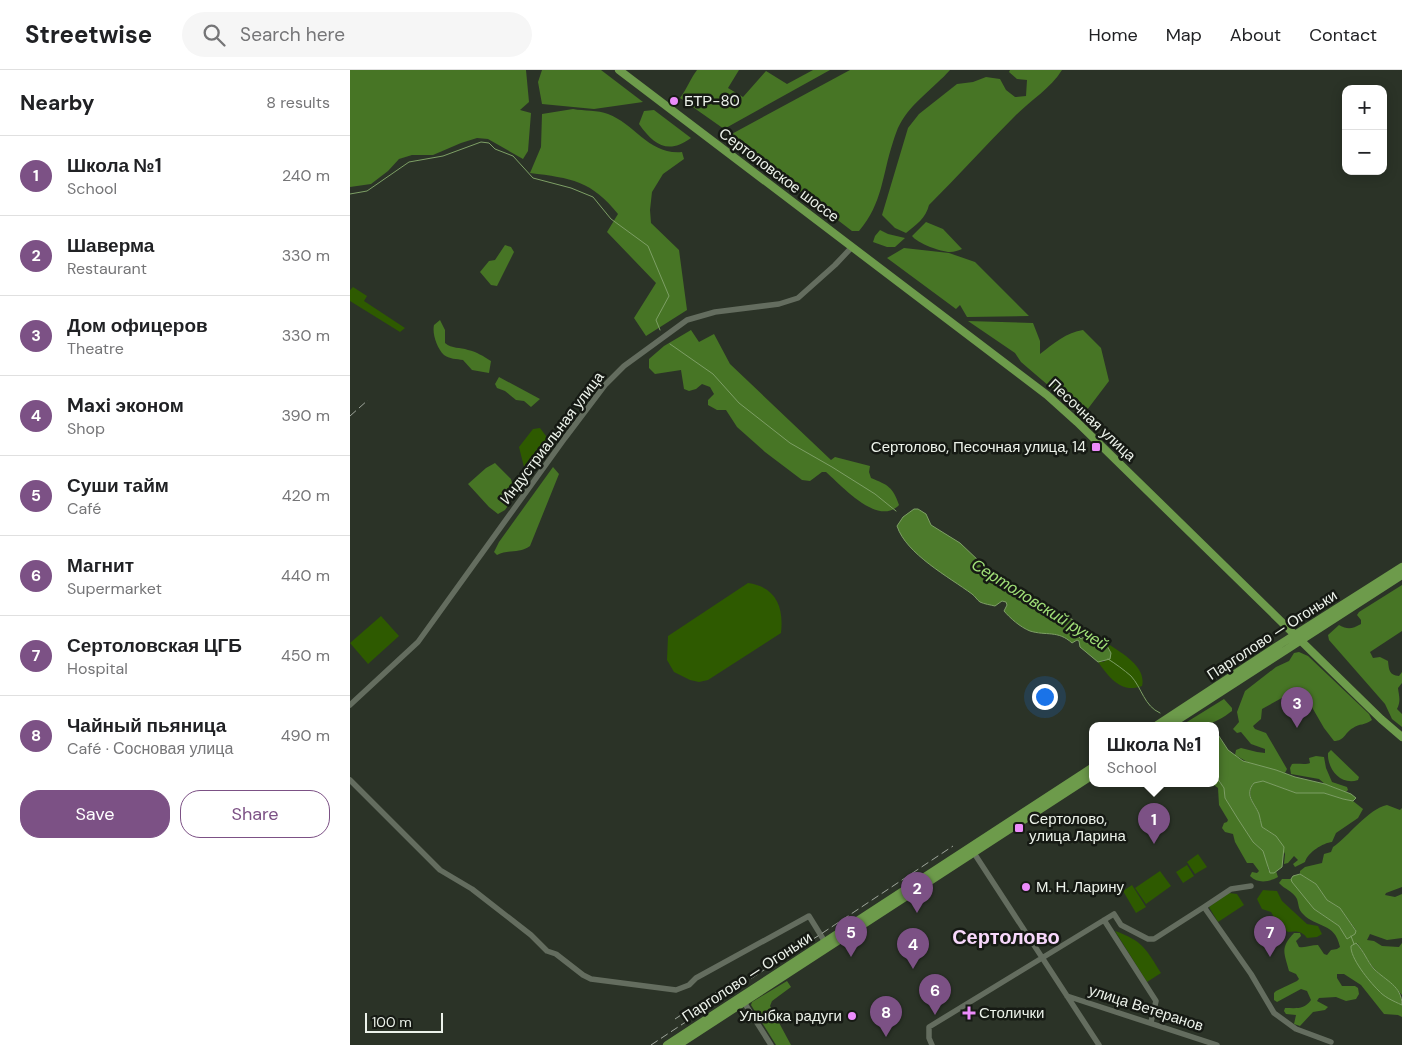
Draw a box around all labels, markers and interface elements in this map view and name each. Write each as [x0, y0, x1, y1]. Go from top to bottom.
search box [182, 12, 532, 57]
text: Streetwise [25, 19, 152, 50]
icon: search [200, 21, 228, 49]
text: Search here [240, 22, 345, 47]
text: Home [1088, 23, 1138, 47]
text: Map [1166, 23, 1202, 47]
text: About [1230, 23, 1281, 47]
text: Contact [1309, 23, 1377, 47]
map controls [1342, 85, 1387, 175]
button: + [1342, 85, 1387, 130]
text: Nearby [20, 89, 94, 117]
place label: БТР-80 [684, 91, 740, 111]
text: 8 results [266, 92, 330, 113]
marker: БТР-80 [668, 95, 680, 107]
street label: Сертоловское шоссе [715, 123, 843, 227]
button: − [1342, 130, 1387, 175]
text: Школа №1 [67, 153, 162, 178]
text: 1 [33, 165, 39, 186]
text: 240 m [282, 165, 330, 186]
text: School [67, 178, 117, 199]
text: Шаверма [67, 233, 154, 258]
text: 2 [31, 245, 41, 266]
text: 330 m [282, 245, 330, 266]
text: Restaurant [67, 258, 147, 279]
text: Дом офицеров [67, 313, 208, 338]
text: 3 [31, 325, 41, 346]
text: 330 m [282, 325, 330, 346]
text: Theatre [67, 338, 124, 359]
street label: Индустриальная улица [496, 367, 609, 508]
street label: Песочная улица [1044, 374, 1140, 466]
text: Maxi эконом [67, 393, 184, 418]
text: 4 [31, 405, 41, 426]
text: 390 m [282, 405, 330, 426]
text: Shop [67, 418, 105, 439]
place label: Сертолово, Песочная улица, 14 [871, 437, 1086, 457]
marker: Сертолово, Песочная улица, 14 [1090, 441, 1102, 453]
text: Суши тайм [67, 473, 169, 498]
text: 5 [31, 485, 41, 506]
text: 420 m [282, 485, 330, 506]
text: Café [67, 498, 101, 519]
text: Магнит [67, 553, 134, 578]
water label: Сертоловский ручей [967, 554, 1112, 655]
text: 6 [31, 565, 41, 586]
text: 440 m [281, 565, 330, 586]
text: Supermarket [67, 578, 162, 599]
street label: Парголово — Огоньки [1203, 585, 1341, 685]
text: Сертоловская ЦГБ [67, 633, 242, 658]
text: 7 [32, 645, 40, 666]
text: 450 m [281, 645, 330, 666]
text: Hospital [67, 658, 128, 679]
your location [1032, 684, 1058, 710]
pin: 3 [1281, 687, 1313, 728]
text: Чайный пьяница [67, 713, 226, 738]
popup [1089, 722, 1219, 787]
text: 8 [31, 725, 41, 746]
text: 490 m [281, 725, 330, 746]
text: Школа №1 [1107, 732, 1201, 757]
text: Café · Сосновая улица [67, 738, 233, 759]
text: School [1107, 757, 1157, 778]
button: Save [20, 790, 170, 838]
button: Share [180, 790, 330, 838]
pin: 1 [1138, 803, 1170, 844]
place label: Сертолово, улица Ларина [1029, 809, 1126, 846]
marker: Сертолово, улица Ларина [1013, 822, 1025, 834]
pin: 2 [901, 872, 933, 913]
place label: М. Н. Ларину [1036, 877, 1124, 897]
marker: М. Н. Ларину [1020, 881, 1032, 893]
pin: 5 [835, 916, 867, 957]
pin: 7 [1254, 916, 1286, 957]
district label: Сертолово [952, 924, 1060, 950]
street label: Парголово — Огоньки [678, 927, 816, 1027]
pin: 4 [897, 928, 929, 969]
pin: 6 [919, 974, 951, 1015]
street label: улица Ветеранов [1086, 980, 1206, 1036]
pin: 8 [870, 996, 902, 1037]
place label: Столички [979, 1003, 1044, 1023]
place label: Улыбка радуги [739, 1006, 842, 1026]
marker: Столички [963, 1007, 975, 1019]
scale bar [365, 1010, 442, 1033]
marker: Улыбка радуги [846, 1010, 858, 1022]
text: 100 m [372, 1013, 412, 1031]

